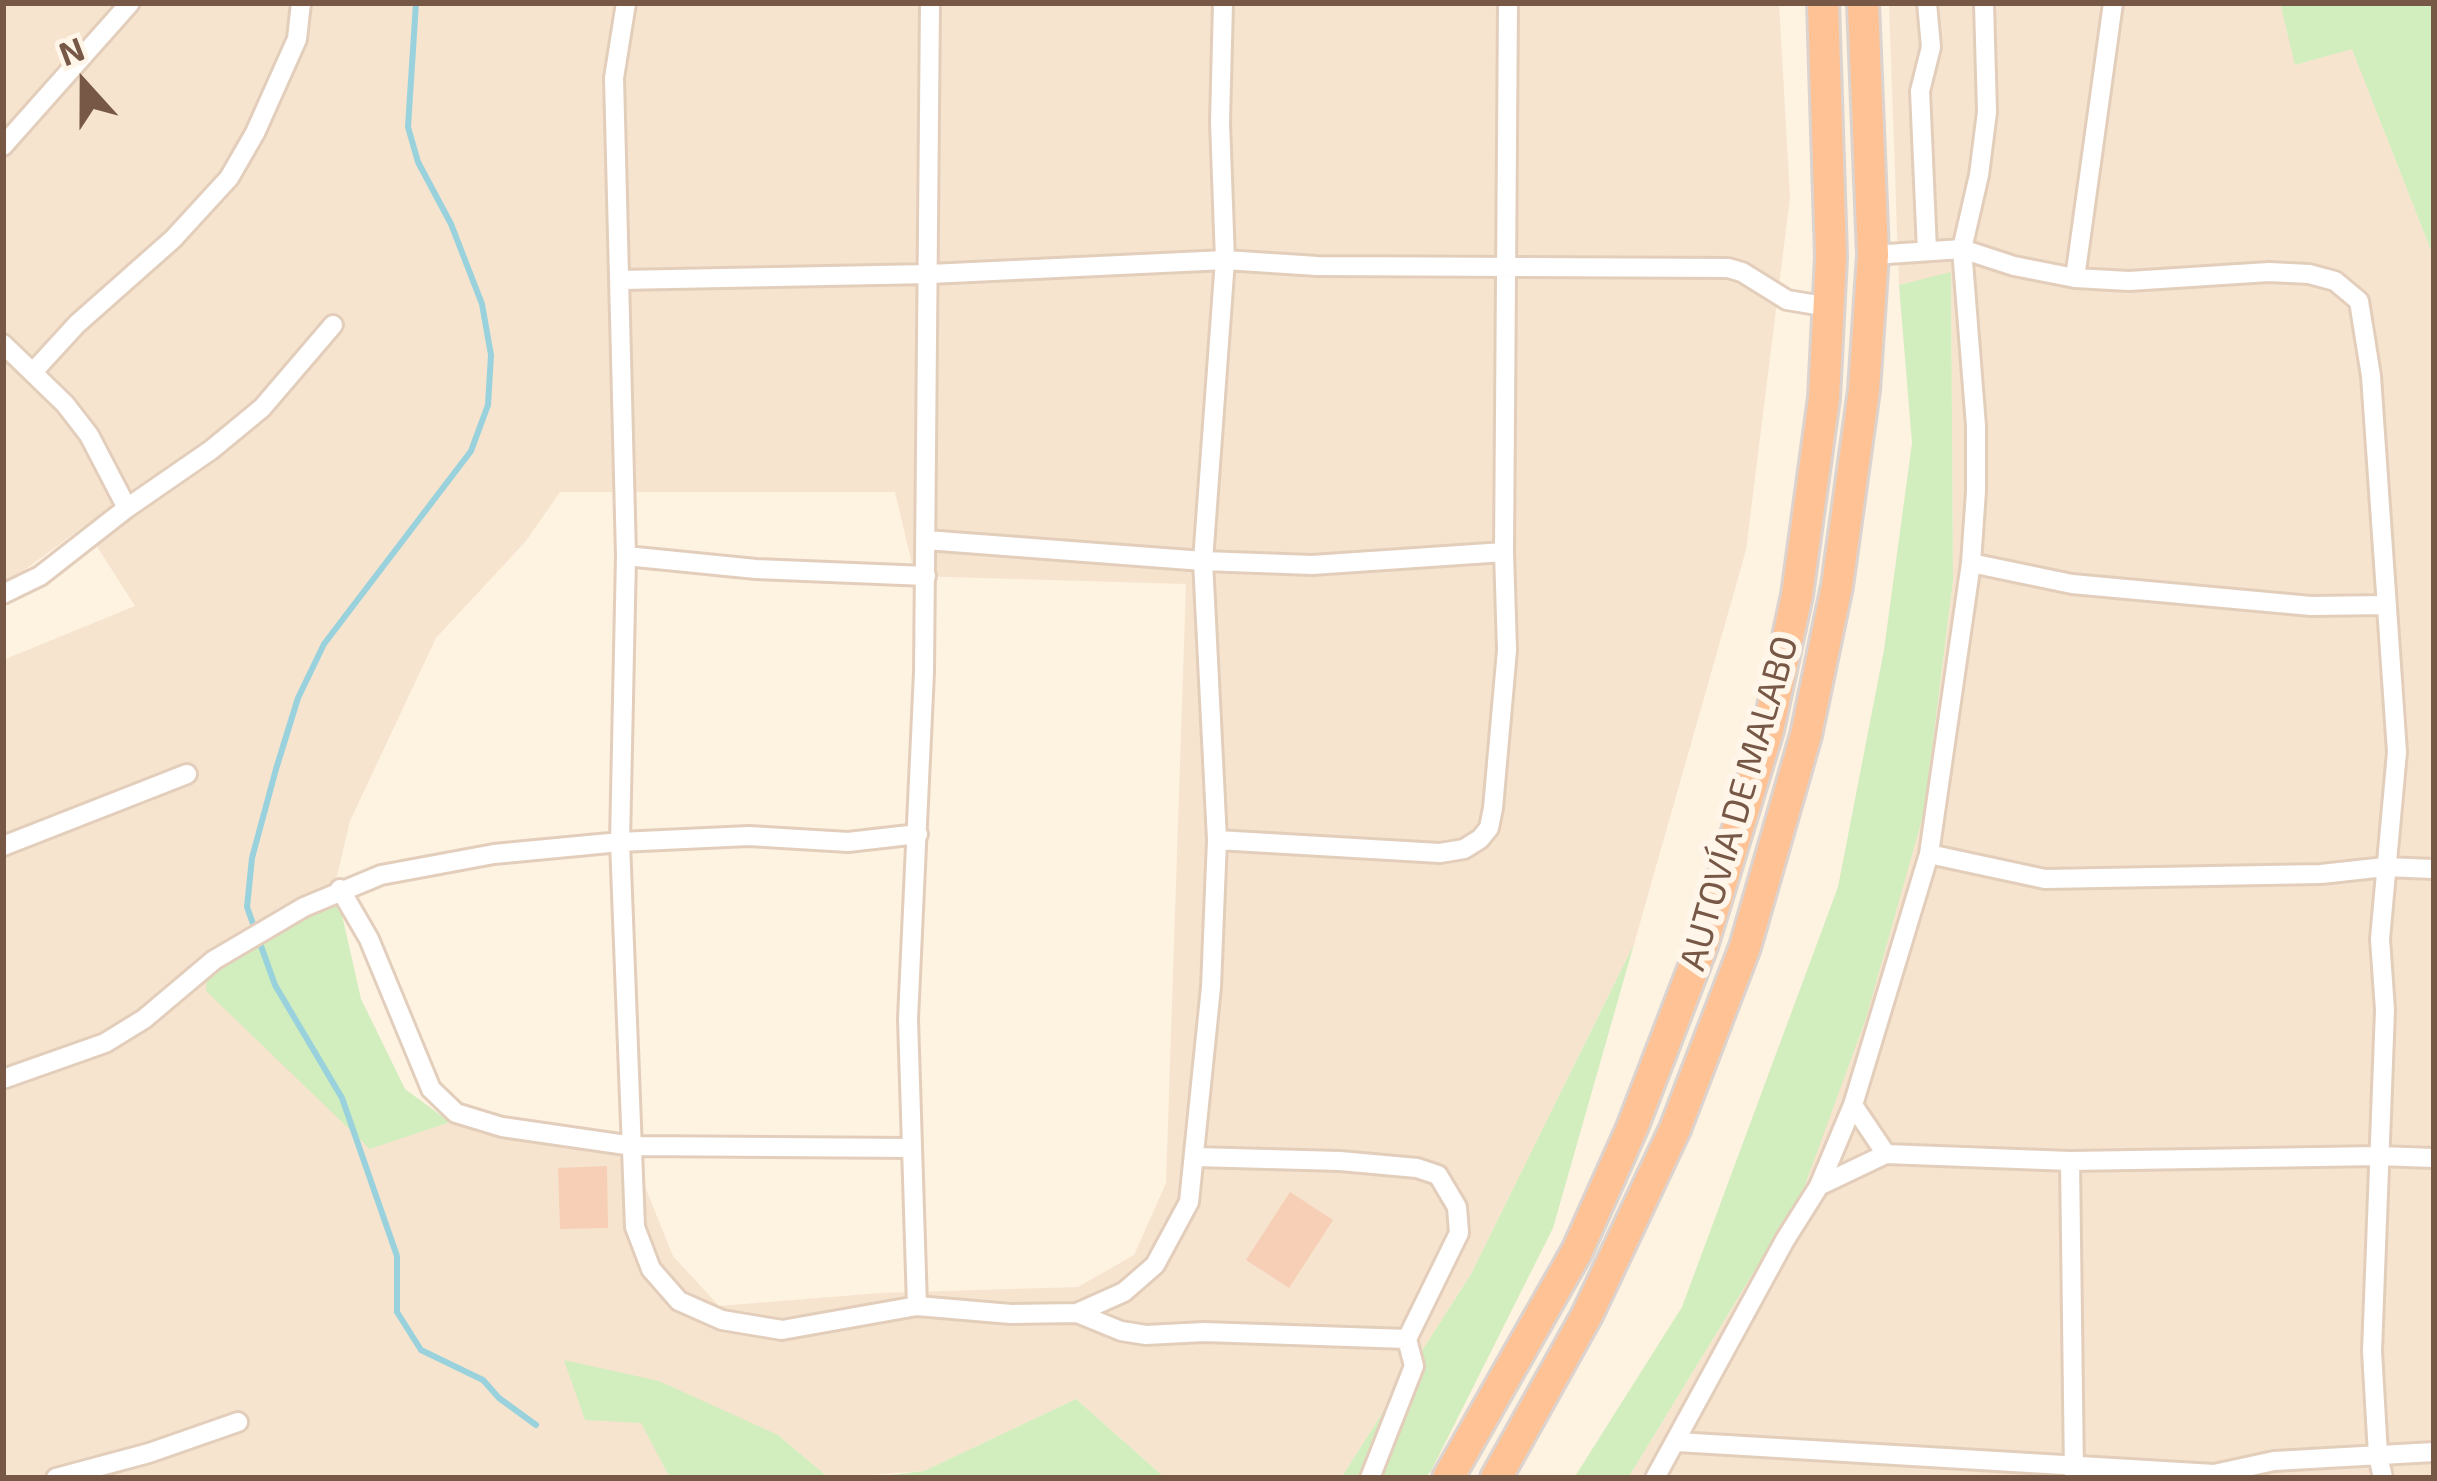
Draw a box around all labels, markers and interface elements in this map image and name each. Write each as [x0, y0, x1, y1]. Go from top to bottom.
north arrow [24, 24, 144, 144]
text: N [53, 27, 89, 73]
street label: AUTOVÍA DE MALABO [1671, 631, 1807, 975]

